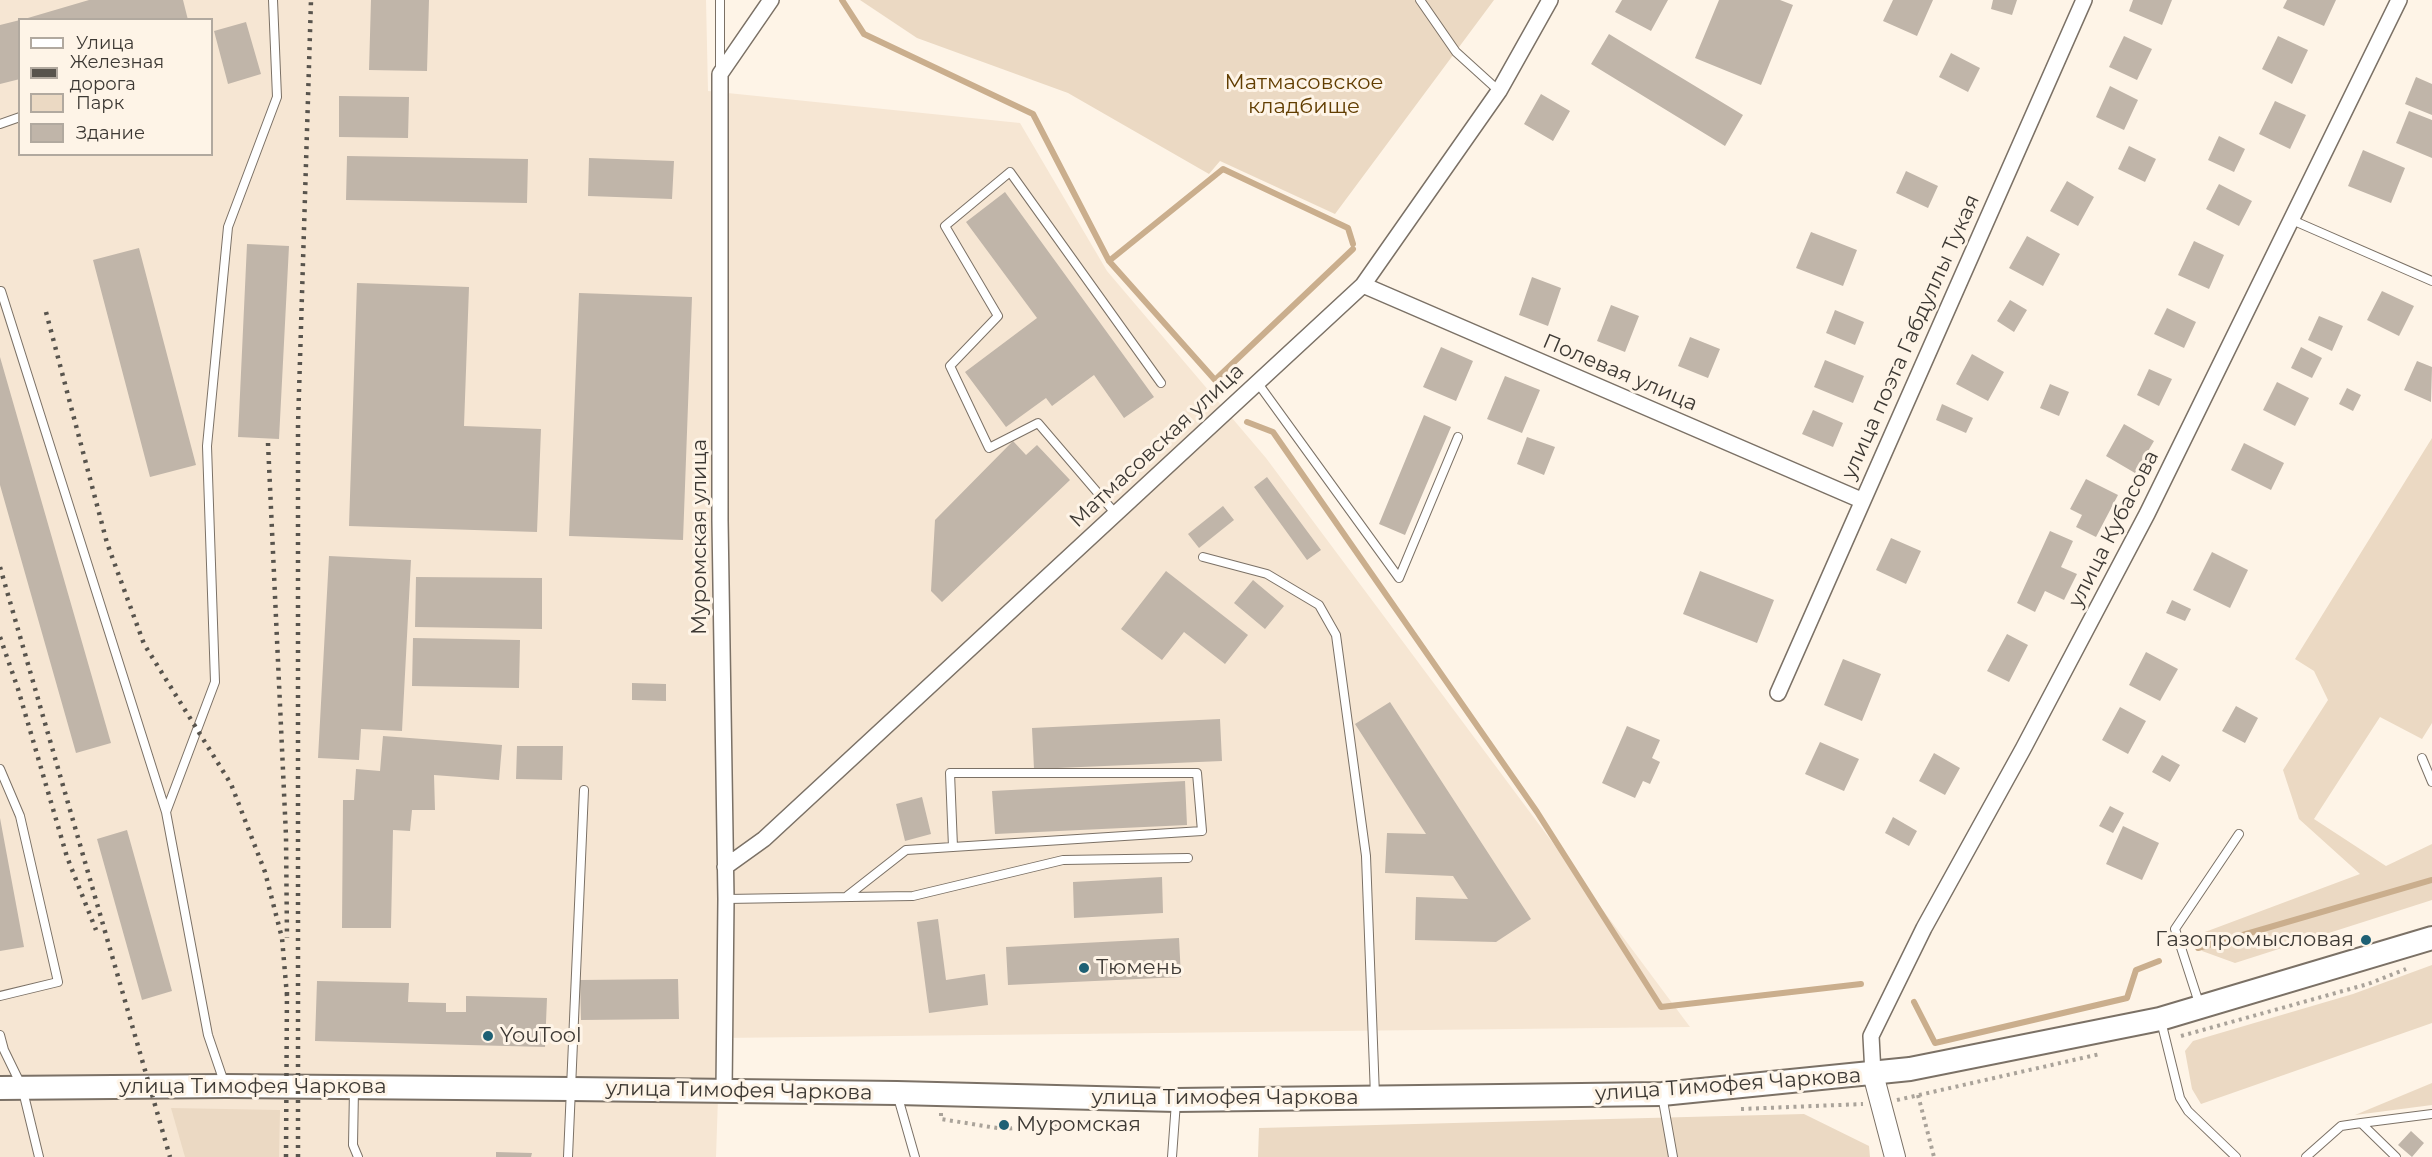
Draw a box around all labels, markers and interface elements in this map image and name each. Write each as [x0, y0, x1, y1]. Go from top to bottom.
legend [18, 18, 213, 156]
text: Улица [76, 32, 134, 54]
text: Железная дорога [70, 51, 164, 95]
park label: Матмасовское кладбище [1225, 70, 1383, 120]
text: Парк [76, 92, 124, 114]
text: Здание [76, 122, 145, 144]
street label: улица поэта Габдуллы Тукая [1837, 191, 1985, 483]
street label: Полевая улица [1539, 329, 1701, 417]
street label: Матмасовская улица [1065, 359, 1249, 533]
street label: Муромская улица [687, 439, 713, 635]
street label: улица Кубасова [2064, 446, 2164, 612]
place label: Газопромысловая [2155, 927, 2354, 953]
marker: Газопромысловая [2359, 933, 2373, 947]
place label: Тюмень [1096, 955, 1182, 981]
marker: Тюмень [1077, 961, 1091, 975]
place label: YouTool [500, 1023, 582, 1049]
marker: YouTool [481, 1029, 495, 1043]
street label: улица Тимофея Чаркова [1594, 1063, 1862, 1107]
street label: улица Тимофея Чаркова [120, 1074, 386, 1100]
street label: улица Тимофея Чаркова [605, 1076, 873, 1106]
street label: улица Тимофея Чаркова [1092, 1085, 1358, 1111]
place label: Муромская [1016, 1112, 1141, 1138]
marker: Муромская [997, 1118, 1011, 1132]

